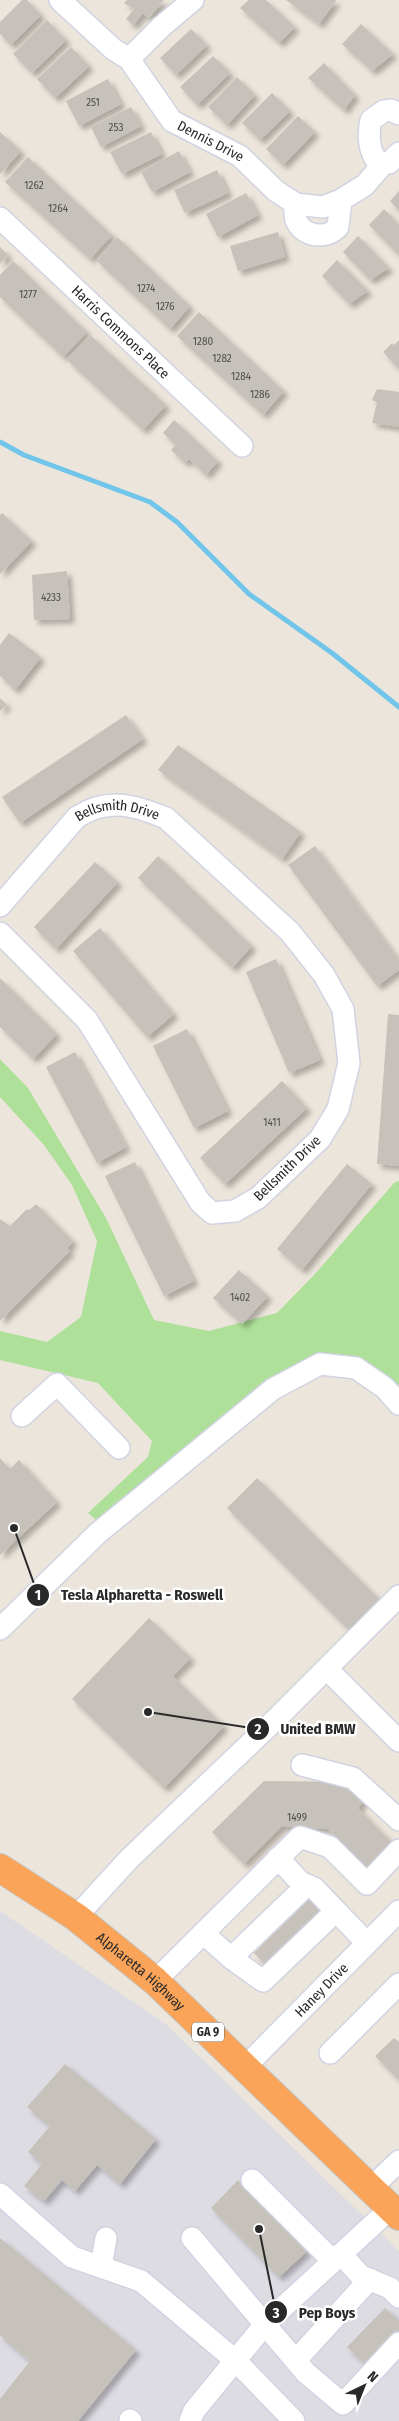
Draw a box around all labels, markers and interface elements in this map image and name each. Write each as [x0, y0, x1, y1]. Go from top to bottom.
house number: 251 [86, 96, 100, 109]
street label: Dennis Drive [174, 117, 247, 165]
house number: 253 [109, 121, 123, 134]
house number: 1262 [24, 179, 44, 192]
house number: 1264 [48, 202, 69, 215]
street label: Harris Commons Place [68, 282, 173, 382]
house number: 1274 [137, 282, 156, 295]
house number: 1277 [19, 288, 38, 301]
house number: 1276 [156, 300, 175, 313]
house number: 1280 [193, 335, 213, 348]
house number: 1282 [212, 352, 232, 365]
house number: 1284 [231, 370, 252, 383]
house number: 1286 [250, 388, 271, 401]
house number: 4233 [41, 591, 61, 604]
street label: Bellsmith Drive [72, 797, 162, 825]
house number: 1411 [263, 1116, 281, 1129]
street label: Bellsmith Drive [250, 1132, 325, 1205]
house number: 1402 [230, 1291, 250, 1304]
callout: Tesla Alpharetta - Roswell [26, 1580, 233, 1610]
text: 1 [35, 1586, 41, 1604]
text: Tesla Alpharetta - Roswell [61, 1586, 224, 1604]
callout: United BMW [245, 1714, 366, 1744]
text: 2 [254, 1720, 262, 1738]
text: United BMW [280, 1720, 356, 1738]
house number: 1499 [287, 1811, 307, 1824]
street label: Alpharetta Highway [93, 1929, 189, 2015]
street label: Haney Drive [291, 1960, 352, 2021]
road number: GA 9 [192, 2022, 224, 2041]
callout: Pep Boys [264, 2297, 365, 2327]
text: 3 [271, 2304, 280, 2322]
text: Pep Boys [299, 2304, 356, 2322]
north arrow [339, 2361, 389, 2411]
text: N [364, 2368, 381, 2386]

